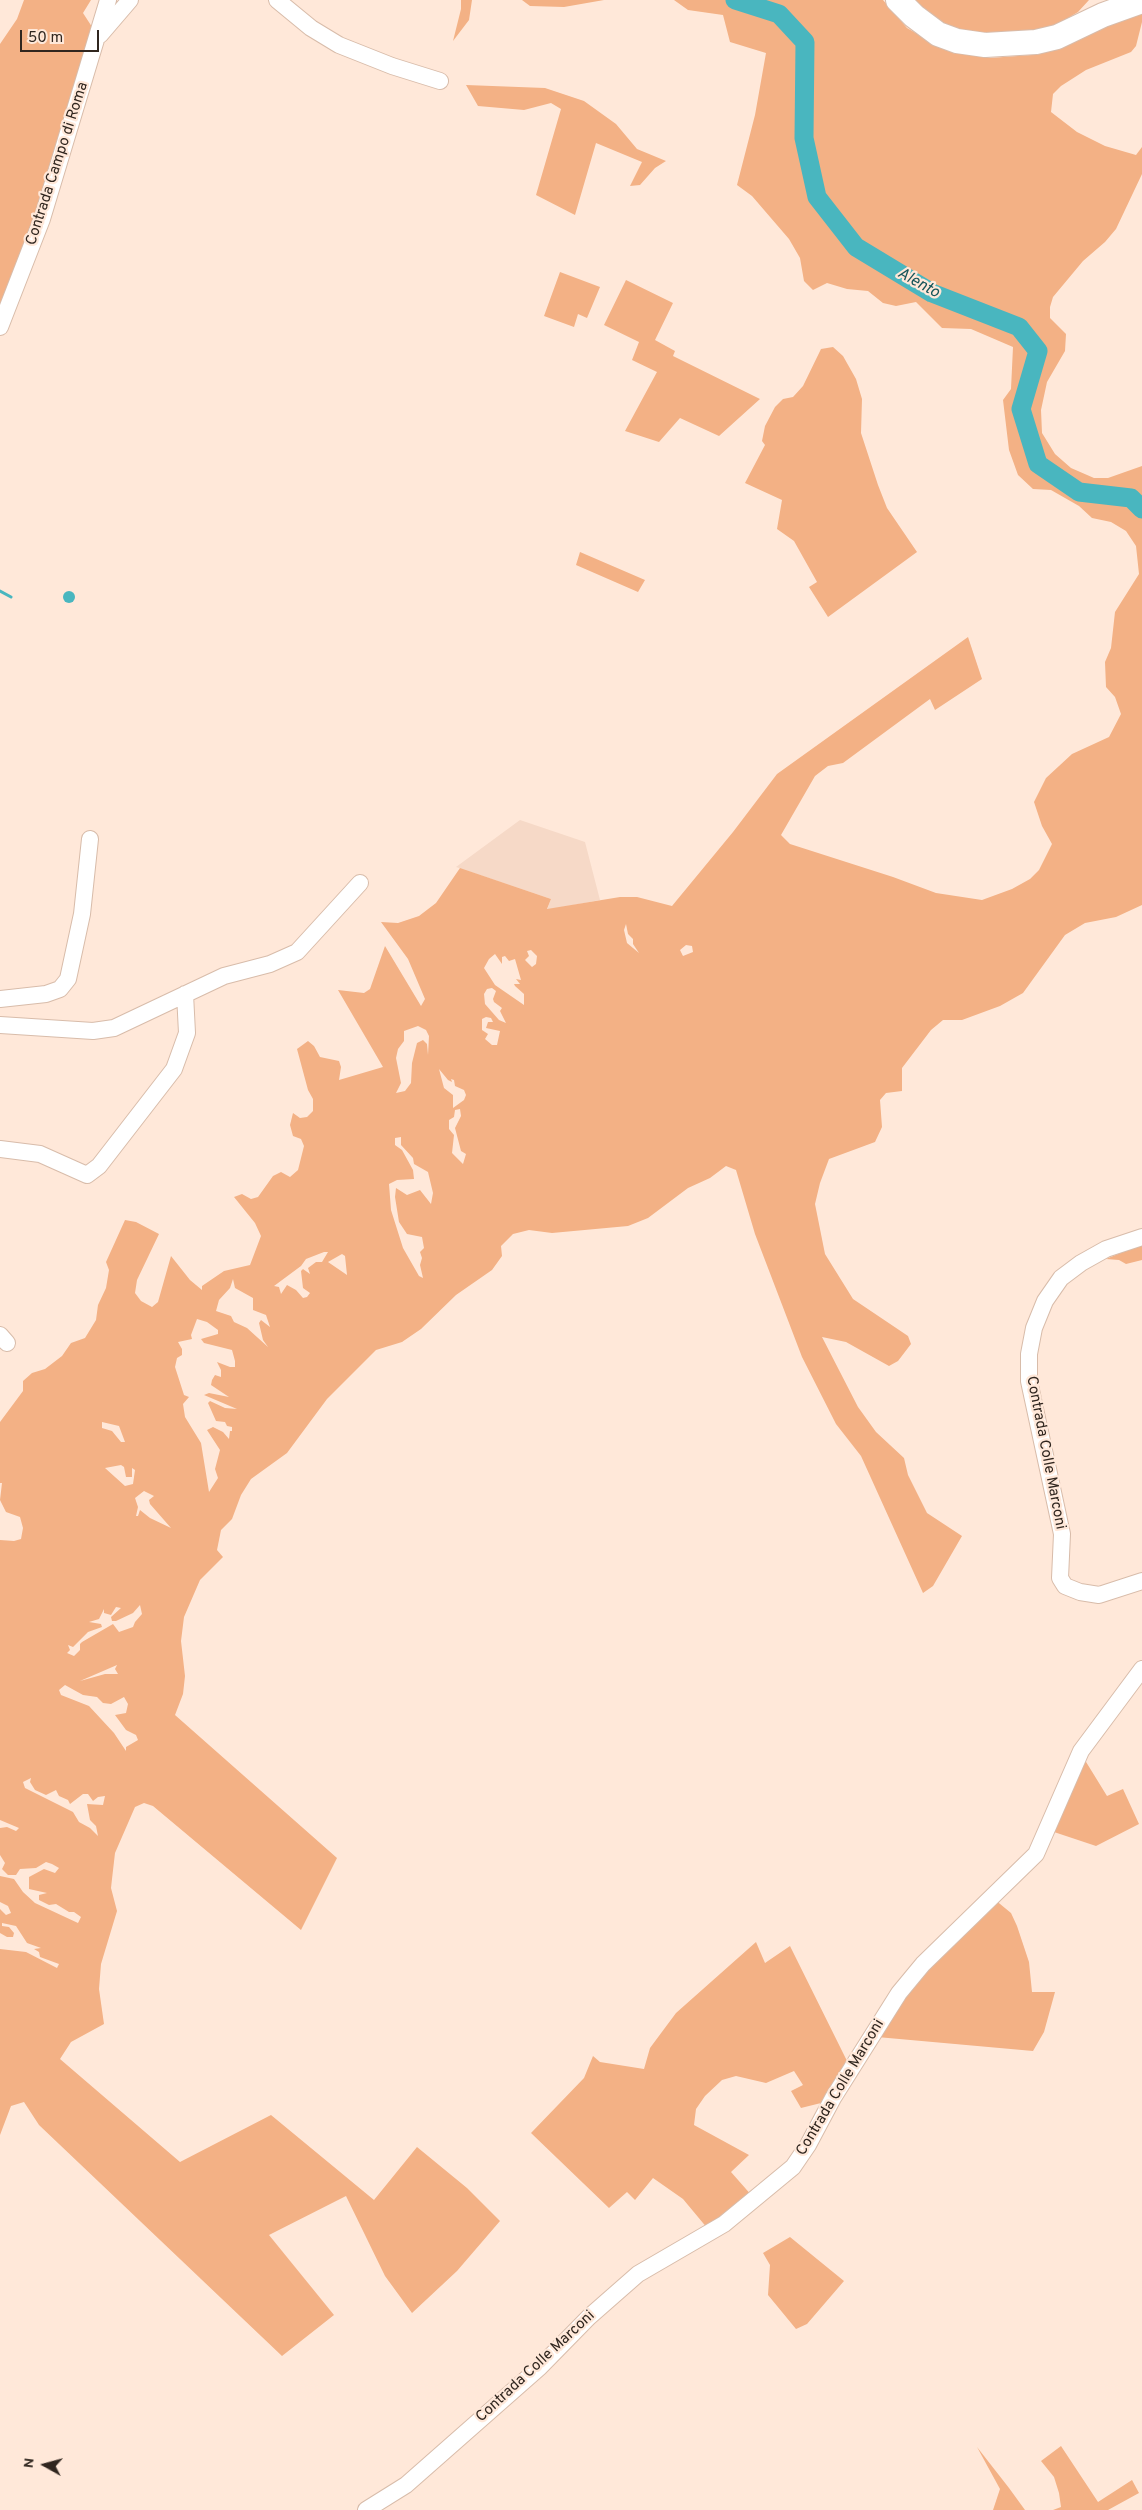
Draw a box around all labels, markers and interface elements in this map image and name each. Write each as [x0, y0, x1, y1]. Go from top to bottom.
scale bar [22, 20, 101, 52]
text: 50 m [28, 29, 63, 48]
street label: Contrada Campo di Roma [23, 80, 93, 248]
water label: Alento [894, 265, 942, 303]
street label: Contrada Colle Marconi [1021, 1375, 1069, 1531]
street label: Contrada Colle Marconi [793, 2017, 889, 2159]
street label: Contrada Colle Marconi [473, 2307, 599, 2427]
north arrow [20, 2440, 70, 2490]
text: N [21, 2457, 39, 2469]

